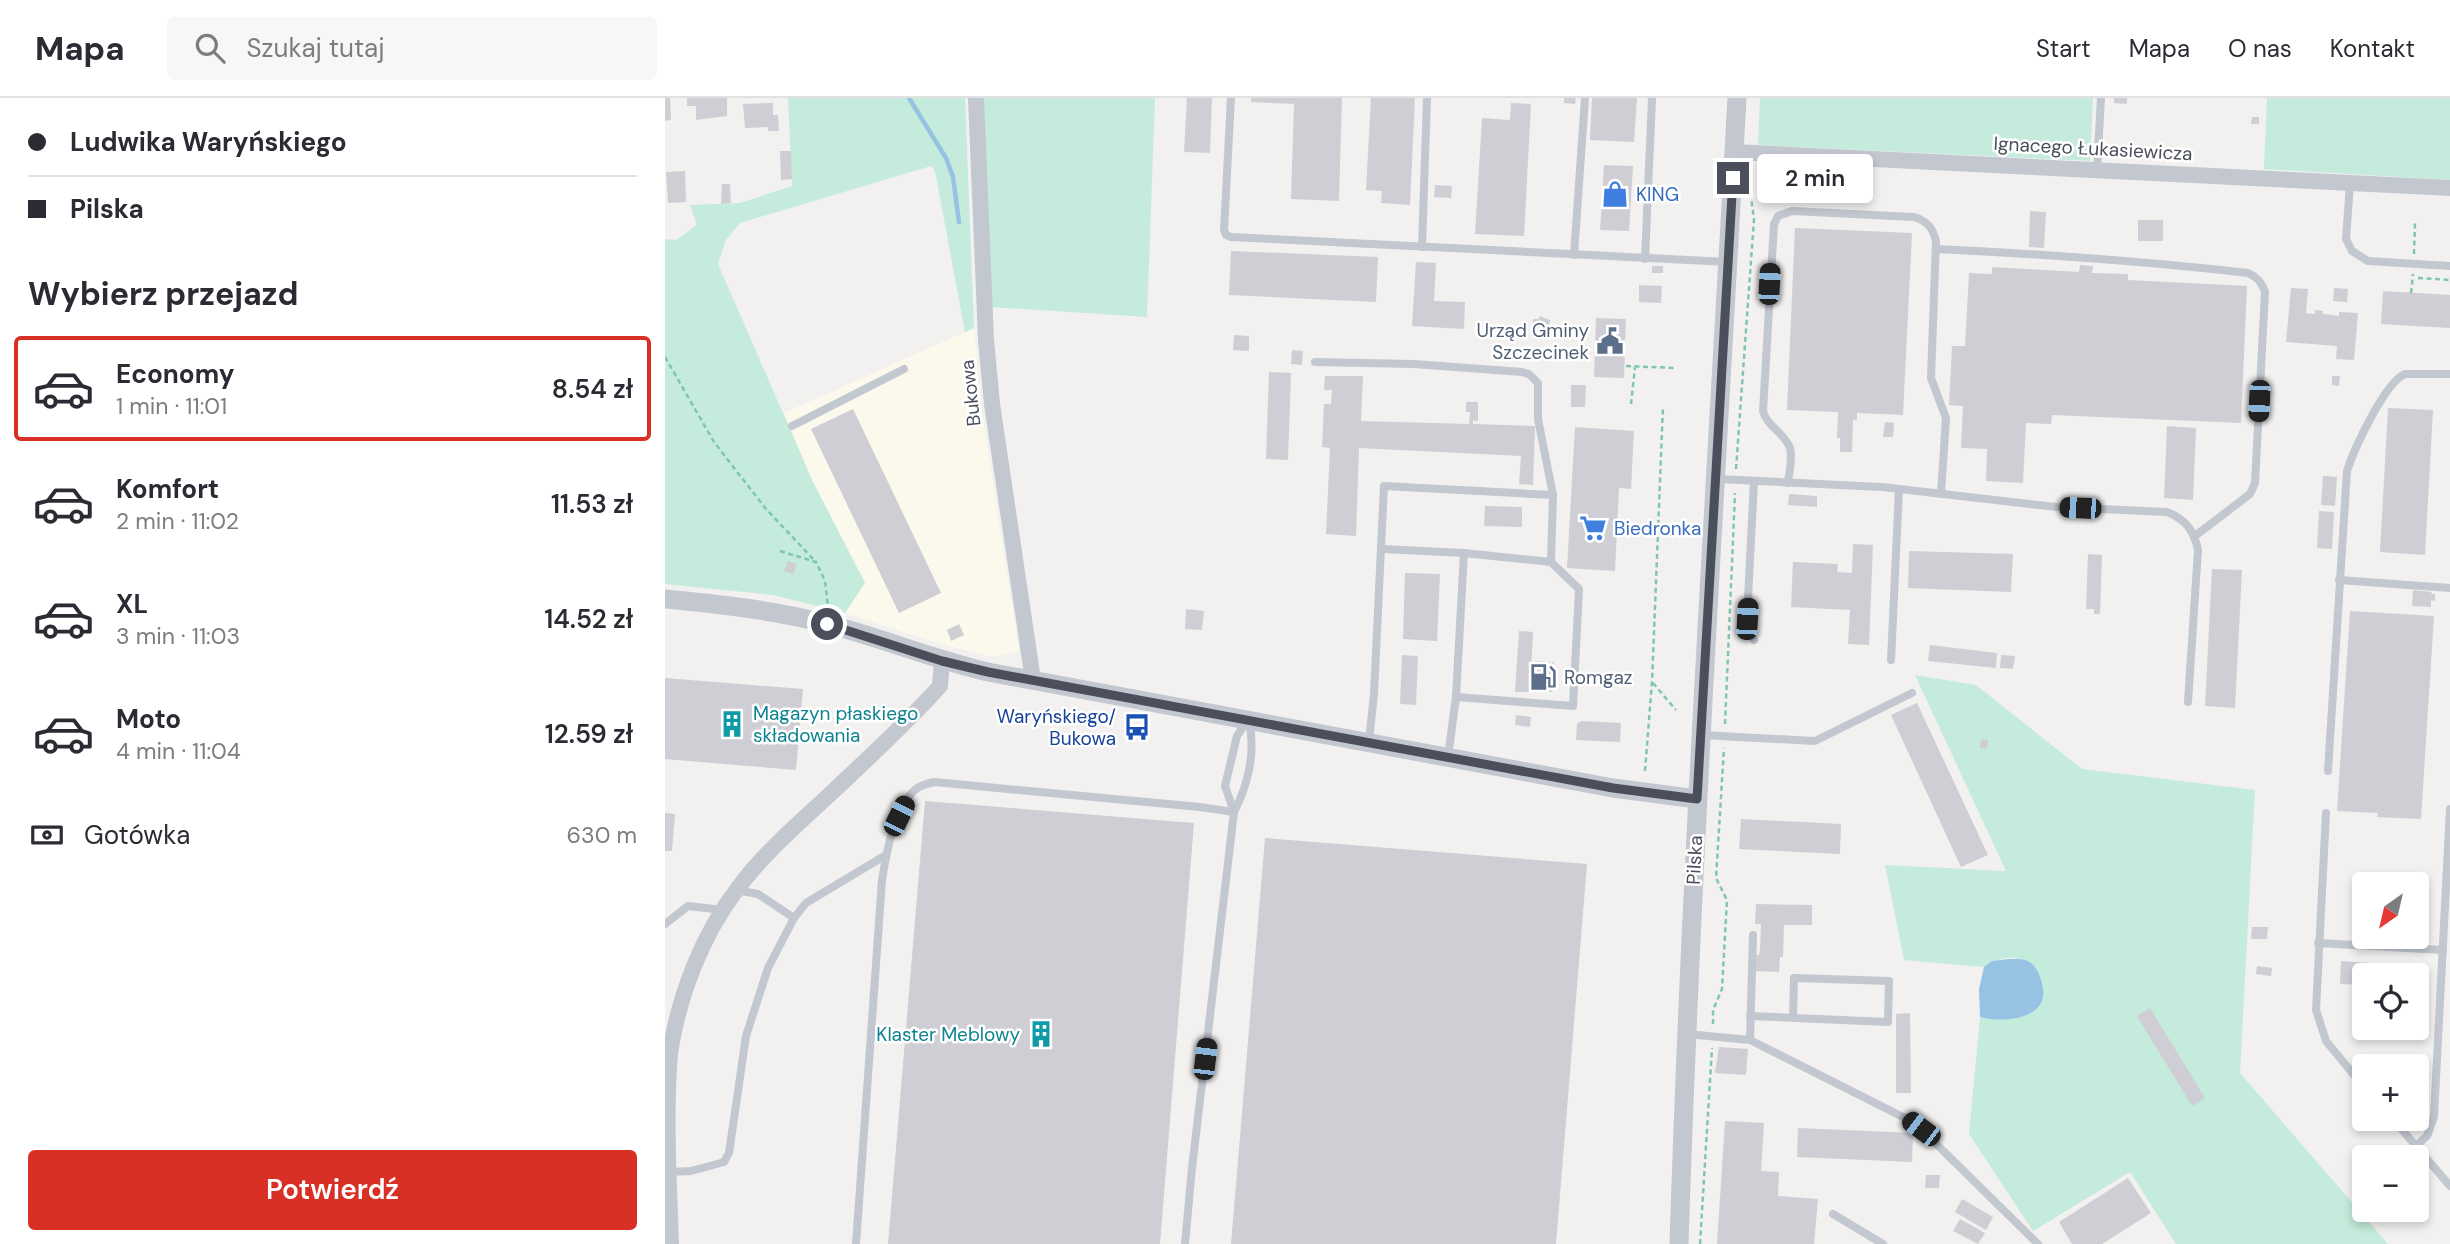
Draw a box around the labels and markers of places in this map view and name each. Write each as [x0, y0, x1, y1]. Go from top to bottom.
shop icon: KING [1600, 179, 1630, 209]
place label: KING [1636, 182, 1679, 207]
place label: Urząd Gminy Szczecinek [1476, 318, 1589, 365]
public building icon: Urząd Gminy Szczecinek [1595, 326, 1625, 356]
supermarket icon: Biedronka [1578, 513, 1608, 543]
place label: Biedronka [1614, 516, 1701, 541]
fuel station icon: Romgaz [1528, 662, 1558, 692]
place label: Romgaz [1564, 665, 1633, 690]
place label: Magazyn płaskiego składowania [753, 701, 918, 748]
place label: Waryńskiego/ Bukowa [997, 704, 1116, 751]
building icon: Magazyn płaskiego składowania [717, 709, 747, 739]
bus stop icon: Waryńskiego/ Bukowa [1122, 712, 1152, 742]
building icon: Klaster Meblowy [1026, 1019, 1056, 1049]
place label: Klaster Meblowy [876, 1022, 1020, 1047]

